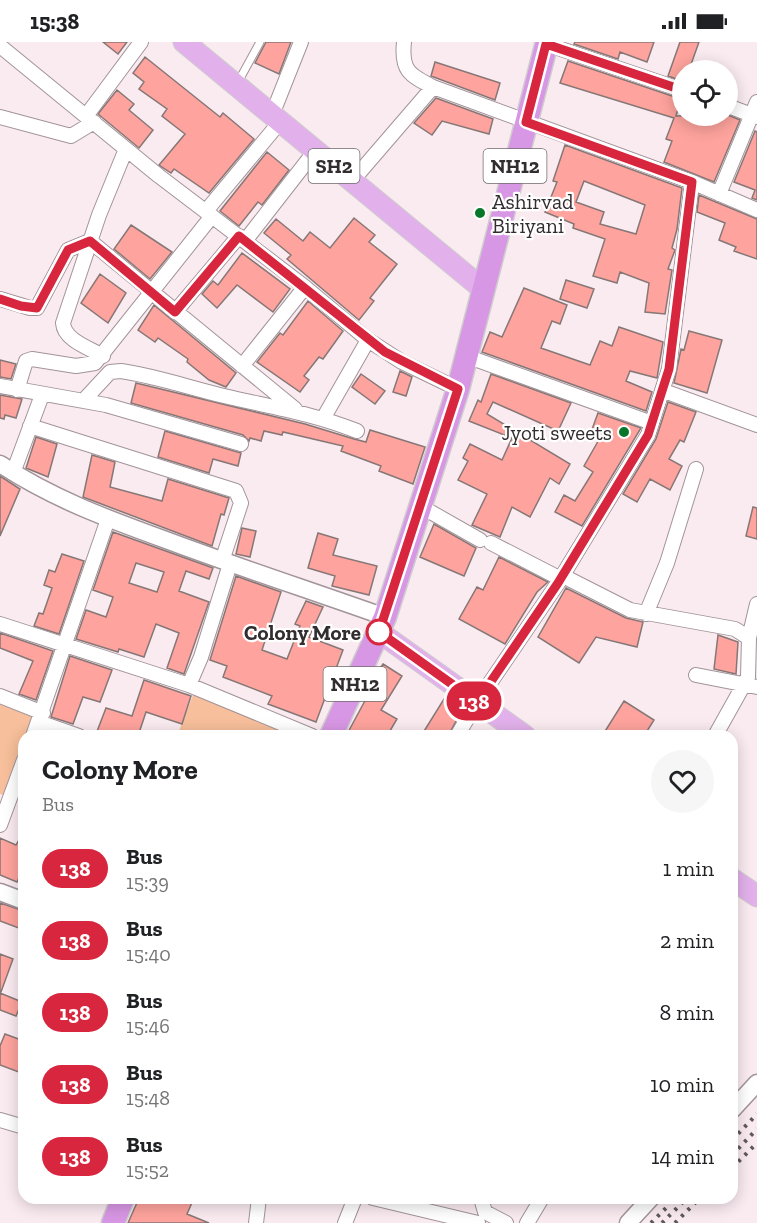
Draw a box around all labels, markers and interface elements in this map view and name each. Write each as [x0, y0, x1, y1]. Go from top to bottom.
text: 15:38 [30, 8, 79, 35]
map controls [672, 60, 738, 126]
button: locate [672, 60, 738, 126]
road number: SH2 [308, 149, 360, 183]
road number: NH12 [484, 149, 546, 183]
place label: Ashirvad Biriyani [492, 189, 574, 238]
marker: Ashirvad Biriyani [473, 206, 487, 220]
place label: Jyoti sweets [502, 420, 612, 445]
marker: Jyoti sweets [617, 425, 631, 439]
marker: Colony More [366, 619, 392, 645]
place label: Colony More [244, 620, 361, 645]
road number: NH12 [324, 667, 386, 701]
line badge: 138 [440, 682, 508, 720]
text: 138 [459, 689, 490, 714]
button: heart [651, 750, 714, 813]
text: Colony More [42, 753, 198, 786]
text: Bus [42, 792, 74, 816]
text: Bus [126, 843, 163, 870]
text: 1 min [663, 855, 714, 882]
text: 138 [60, 856, 91, 881]
text: 15:39 [126, 870, 169, 894]
text: Bus [126, 915, 163, 942]
text: 2 min [660, 927, 714, 954]
text: 138 [60, 928, 91, 953]
text: 15:40 [126, 942, 171, 966]
text: Bus [126, 987, 163, 1014]
text: 8 min [659, 999, 714, 1026]
text: 138 [60, 1000, 91, 1025]
text: 15:46 [126, 1014, 170, 1038]
text: Bus [126, 1059, 163, 1086]
text: 10 min [650, 1071, 714, 1098]
text: 138 [60, 1072, 91, 1097]
text: 15:48 [126, 1086, 170, 1110]
text: Bus [126, 1131, 163, 1158]
text: 14 min [651, 1143, 714, 1170]
text: 138 [60, 1144, 91, 1169]
text: 15:52 [126, 1158, 169, 1182]

